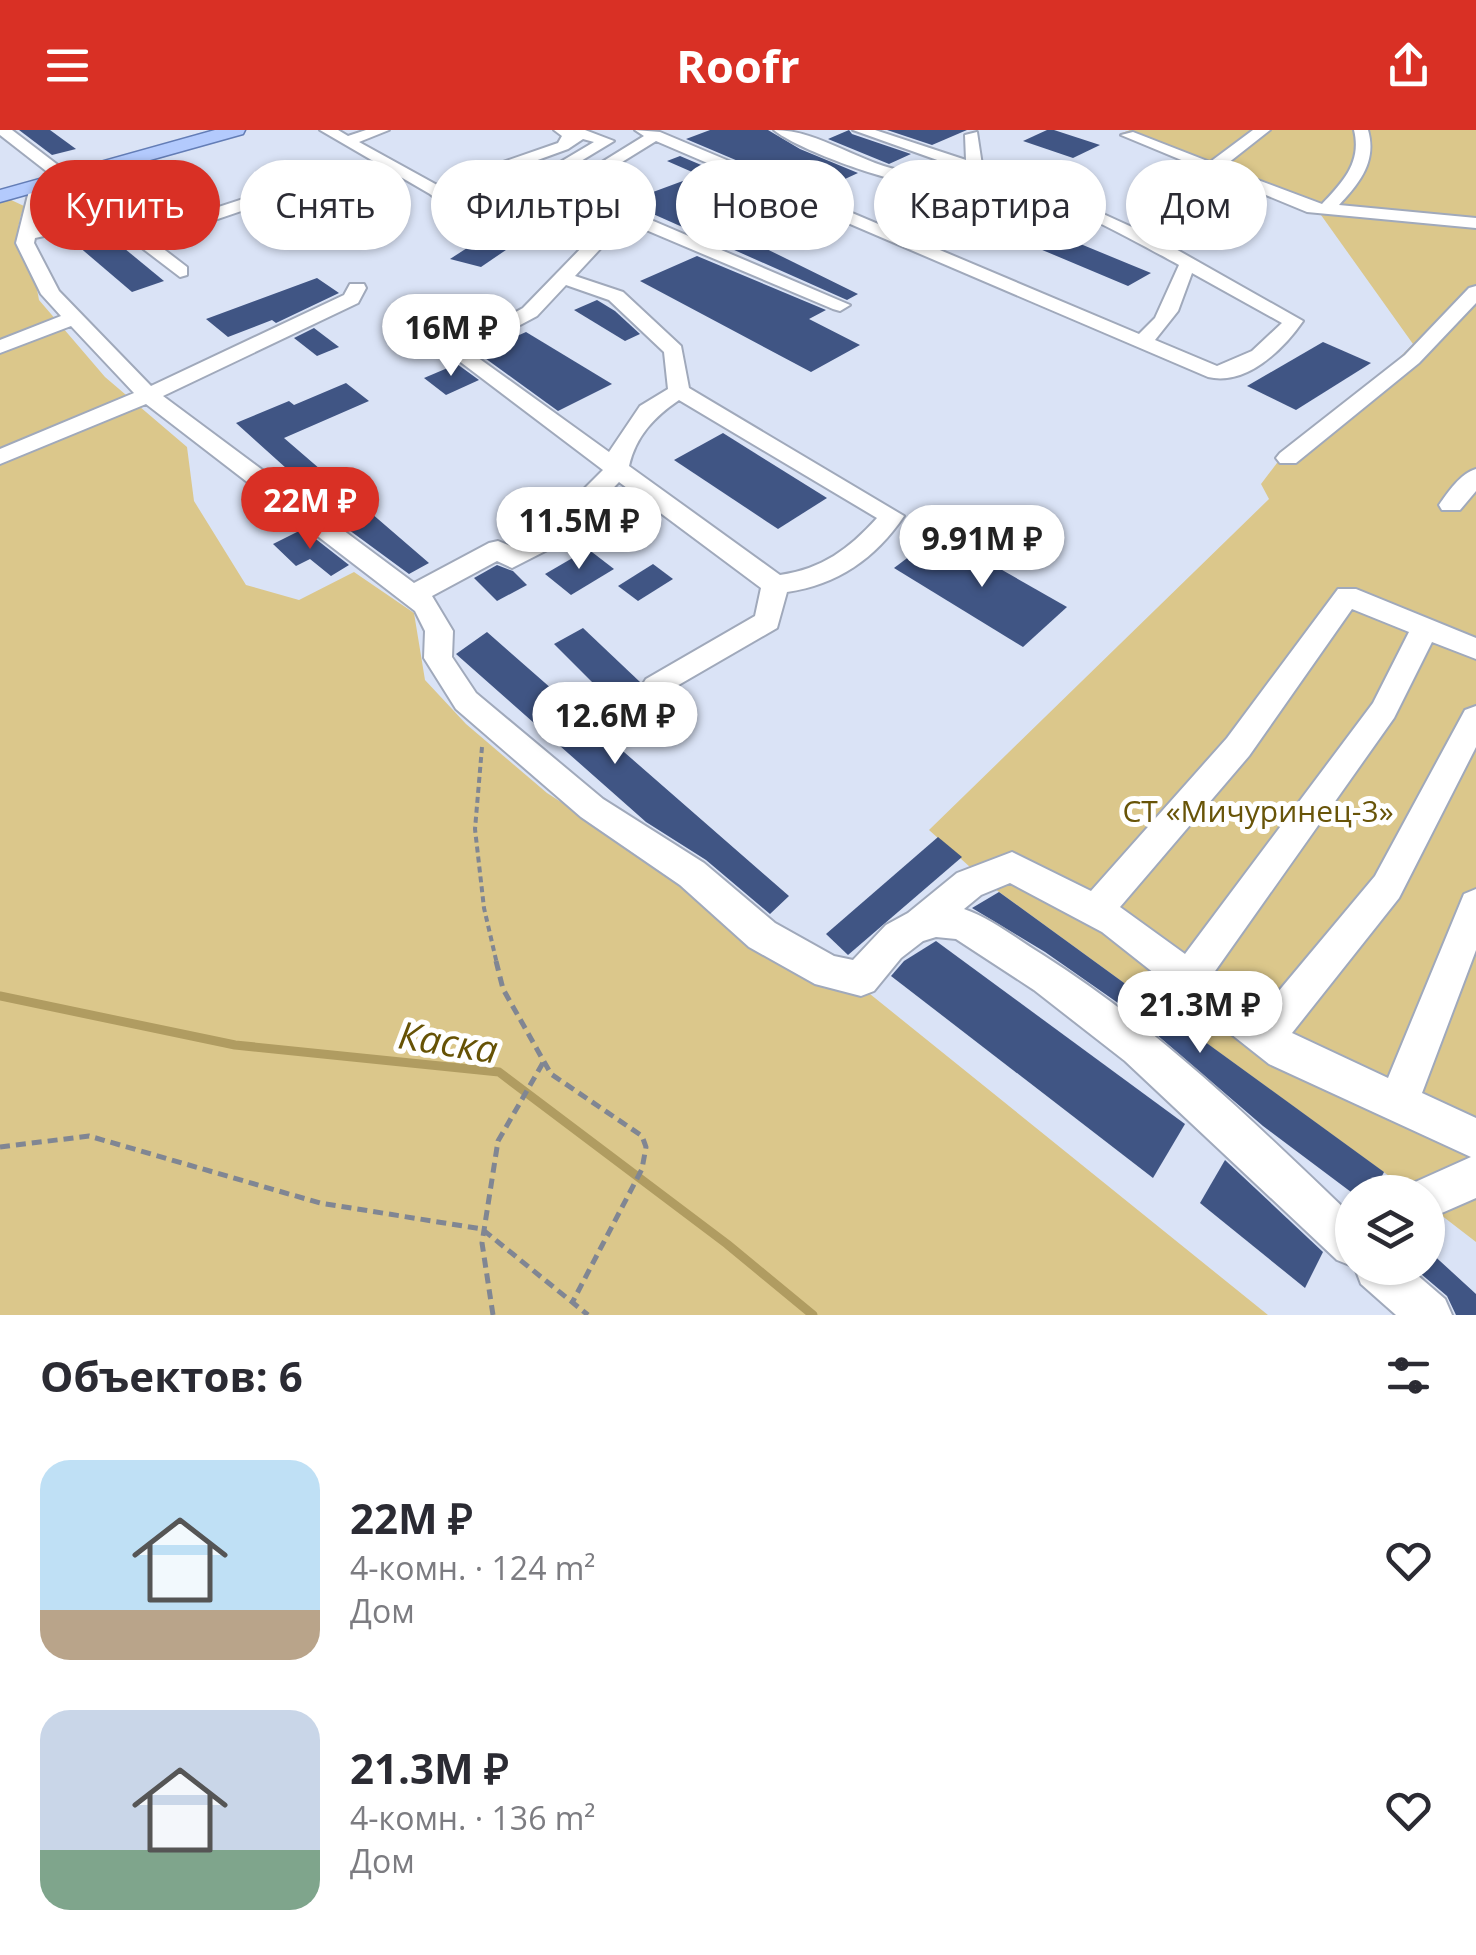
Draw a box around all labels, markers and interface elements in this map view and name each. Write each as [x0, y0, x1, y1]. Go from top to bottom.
text: Roofr [676, 35, 800, 96]
icon: menu [40, 38, 95, 93]
icon: share [1381, 38, 1436, 93]
chip: Купить [30, 160, 220, 250]
chip: Снять [240, 160, 411, 250]
chip: Фильтры [431, 160, 656, 250]
chip: Новое [676, 160, 854, 250]
chip: Квартира [874, 160, 1106, 250]
chip: Дом [1126, 160, 1267, 250]
pin: 16M ₽ [381, 294, 521, 379]
text: 16M ₽ [404, 305, 498, 348]
pin: 22M ₽ [240, 467, 380, 552]
text: 22M ₽ [263, 478, 357, 521]
pin: 11.5M ₽ [487, 487, 671, 572]
text: 11.5M ₽ [518, 498, 640, 541]
pin: 9.91M ₽ [890, 505, 1074, 590]
text: 9.91M ₽ [921, 516, 1043, 559]
pin: 12.6M ₽ [523, 682, 707, 767]
text: 12.6M ₽ [554, 693, 676, 736]
park label: СТ «Мичуринец-3» [1122, 790, 1394, 831]
pin: 21.3M ₽ [1108, 971, 1292, 1056]
text: 21.3M ₽ [1139, 982, 1261, 1025]
water label: Каска [395, 1008, 502, 1075]
map controls [1335, 1175, 1445, 1285]
button: layers [1335, 1175, 1445, 1285]
text: Объектов: 6 [40, 1347, 303, 1404]
icon: filters [1381, 1348, 1436, 1403]
text: 22M ₽ [350, 1489, 473, 1546]
icon: home [120, 1500, 240, 1620]
icon: heart [1381, 1533, 1436, 1588]
text: 4-комн. · 124 m² [350, 1546, 595, 1589]
text: Дом [350, 1589, 415, 1632]
text: 21.3M ₽ [350, 1739, 509, 1796]
icon: home [120, 1750, 240, 1870]
icon: heart [1381, 1783, 1436, 1838]
text: 4-комн. · 136 m² [350, 1796, 595, 1839]
text: Дом [350, 1839, 415, 1882]

